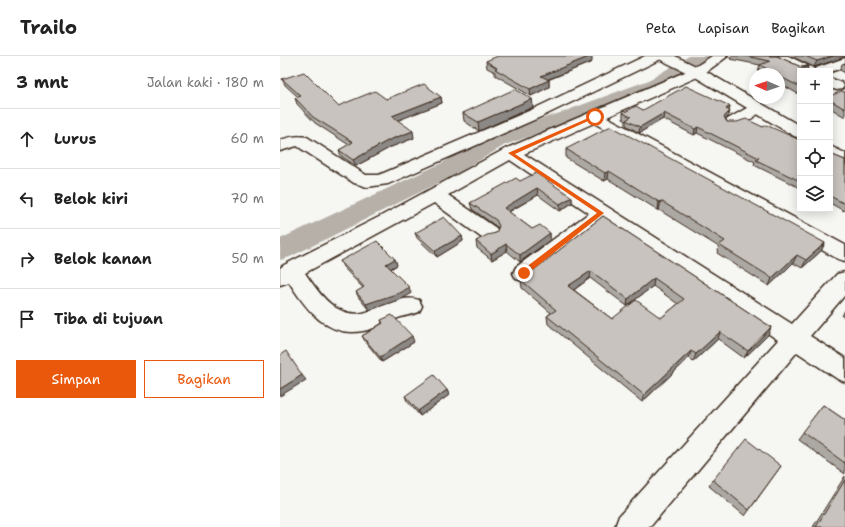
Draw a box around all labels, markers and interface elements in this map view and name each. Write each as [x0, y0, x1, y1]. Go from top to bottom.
text: Trailo [20, 15, 77, 40]
text: Peta [646, 19, 676, 37]
text: Lapisan [698, 19, 749, 37]
text: Bagikan [771, 19, 825, 37]
north arrow [749, 68, 785, 104]
map controls [797, 68, 833, 212]
button: + [797, 68, 833, 104]
text: 3 mnt [16, 71, 69, 93]
text: Jalan kaki · 180 m [147, 74, 264, 91]
button: − [797, 104, 833, 140]
route start [586, 108, 604, 126]
icon: ahead [16, 128, 38, 150]
text: Lurus [54, 129, 96, 149]
text: 60 m [231, 130, 264, 147]
button: locate [797, 140, 833, 176]
button: layers [797, 176, 833, 212]
icon: left [16, 188, 38, 210]
text: Belok kiri [54, 189, 128, 209]
text: 70 m [230, 190, 264, 207]
icon: right [16, 248, 38, 270]
text: Belok kanan [54, 249, 152, 269]
text: 50 m [231, 250, 264, 267]
route end [515, 264, 533, 282]
icon: arrive [16, 308, 38, 330]
text: Tiba di tujuan [54, 309, 163, 329]
button: Simpan [16, 360, 136, 398]
button: Bagikan [144, 360, 264, 398]

